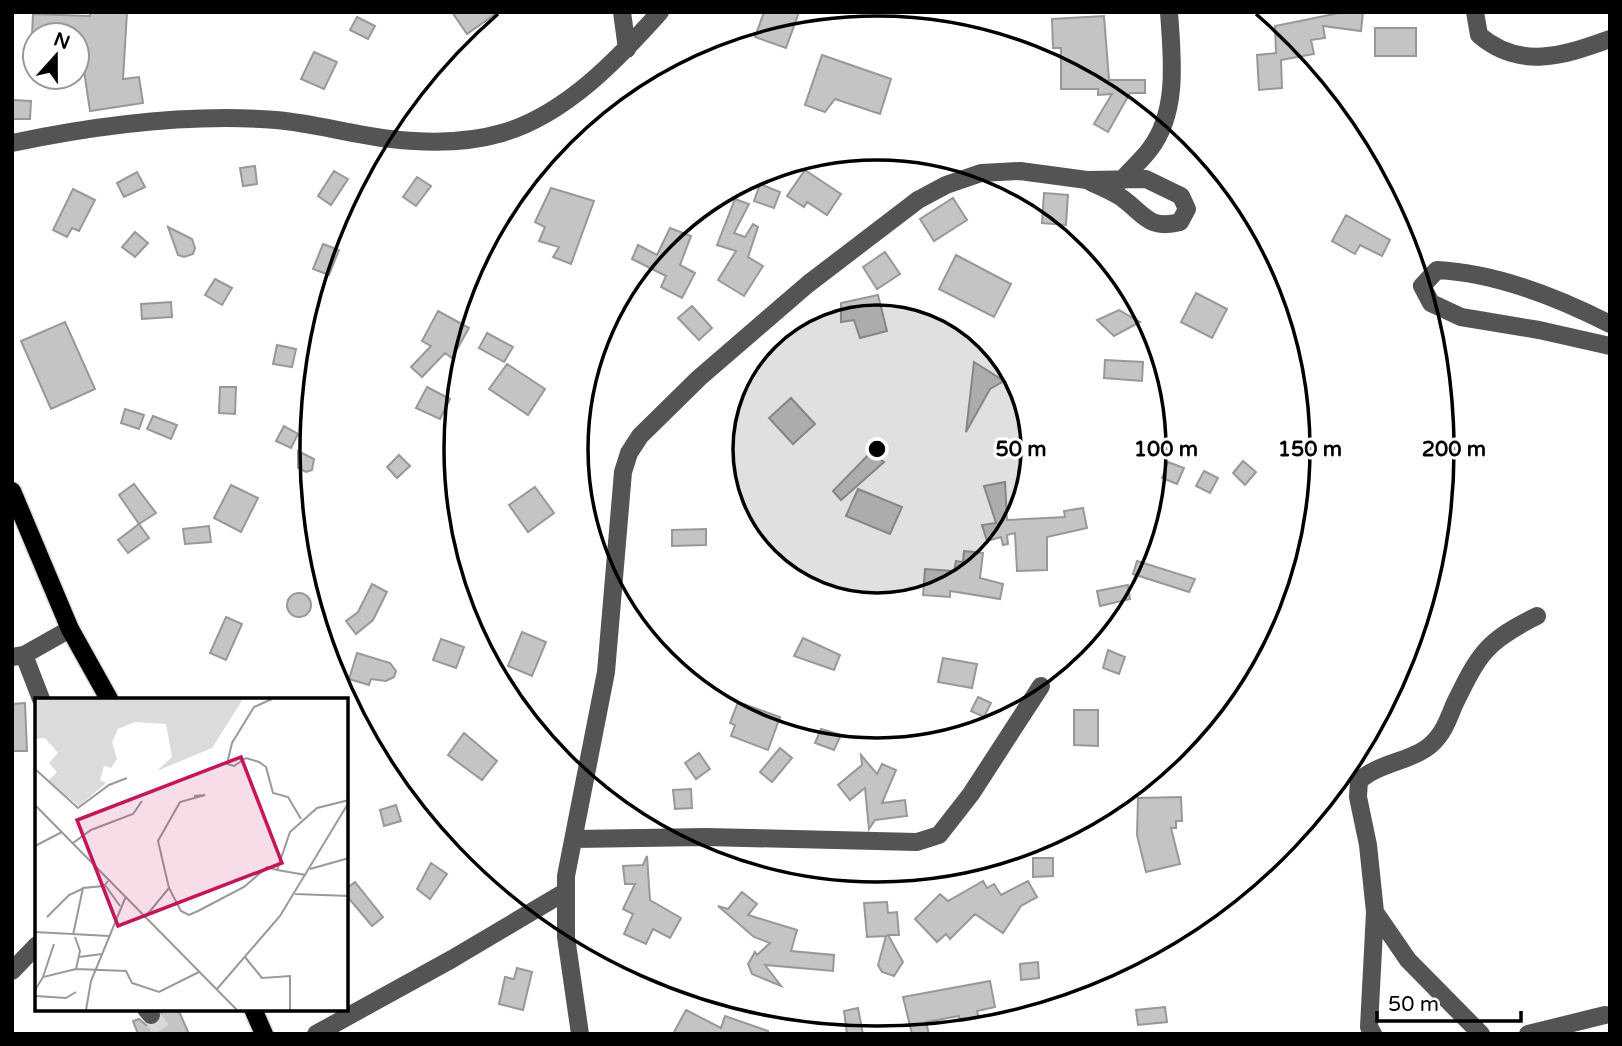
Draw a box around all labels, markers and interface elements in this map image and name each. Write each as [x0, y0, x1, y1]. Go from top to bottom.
north arrow [21, 21, 91, 91]
text: N [51, 28, 73, 54]
centre of rings [865, 437, 889, 461]
text: 50 m [995, 437, 1047, 462]
text: 100 m [1134, 437, 1198, 462]
text: 150 m [1278, 437, 1342, 462]
text: 200 m [1422, 437, 1486, 462]
inset map [35, 698, 348, 1011]
scale bar [1377, 979, 1520, 1023]
text: 50 m [1388, 992, 1439, 1017]

